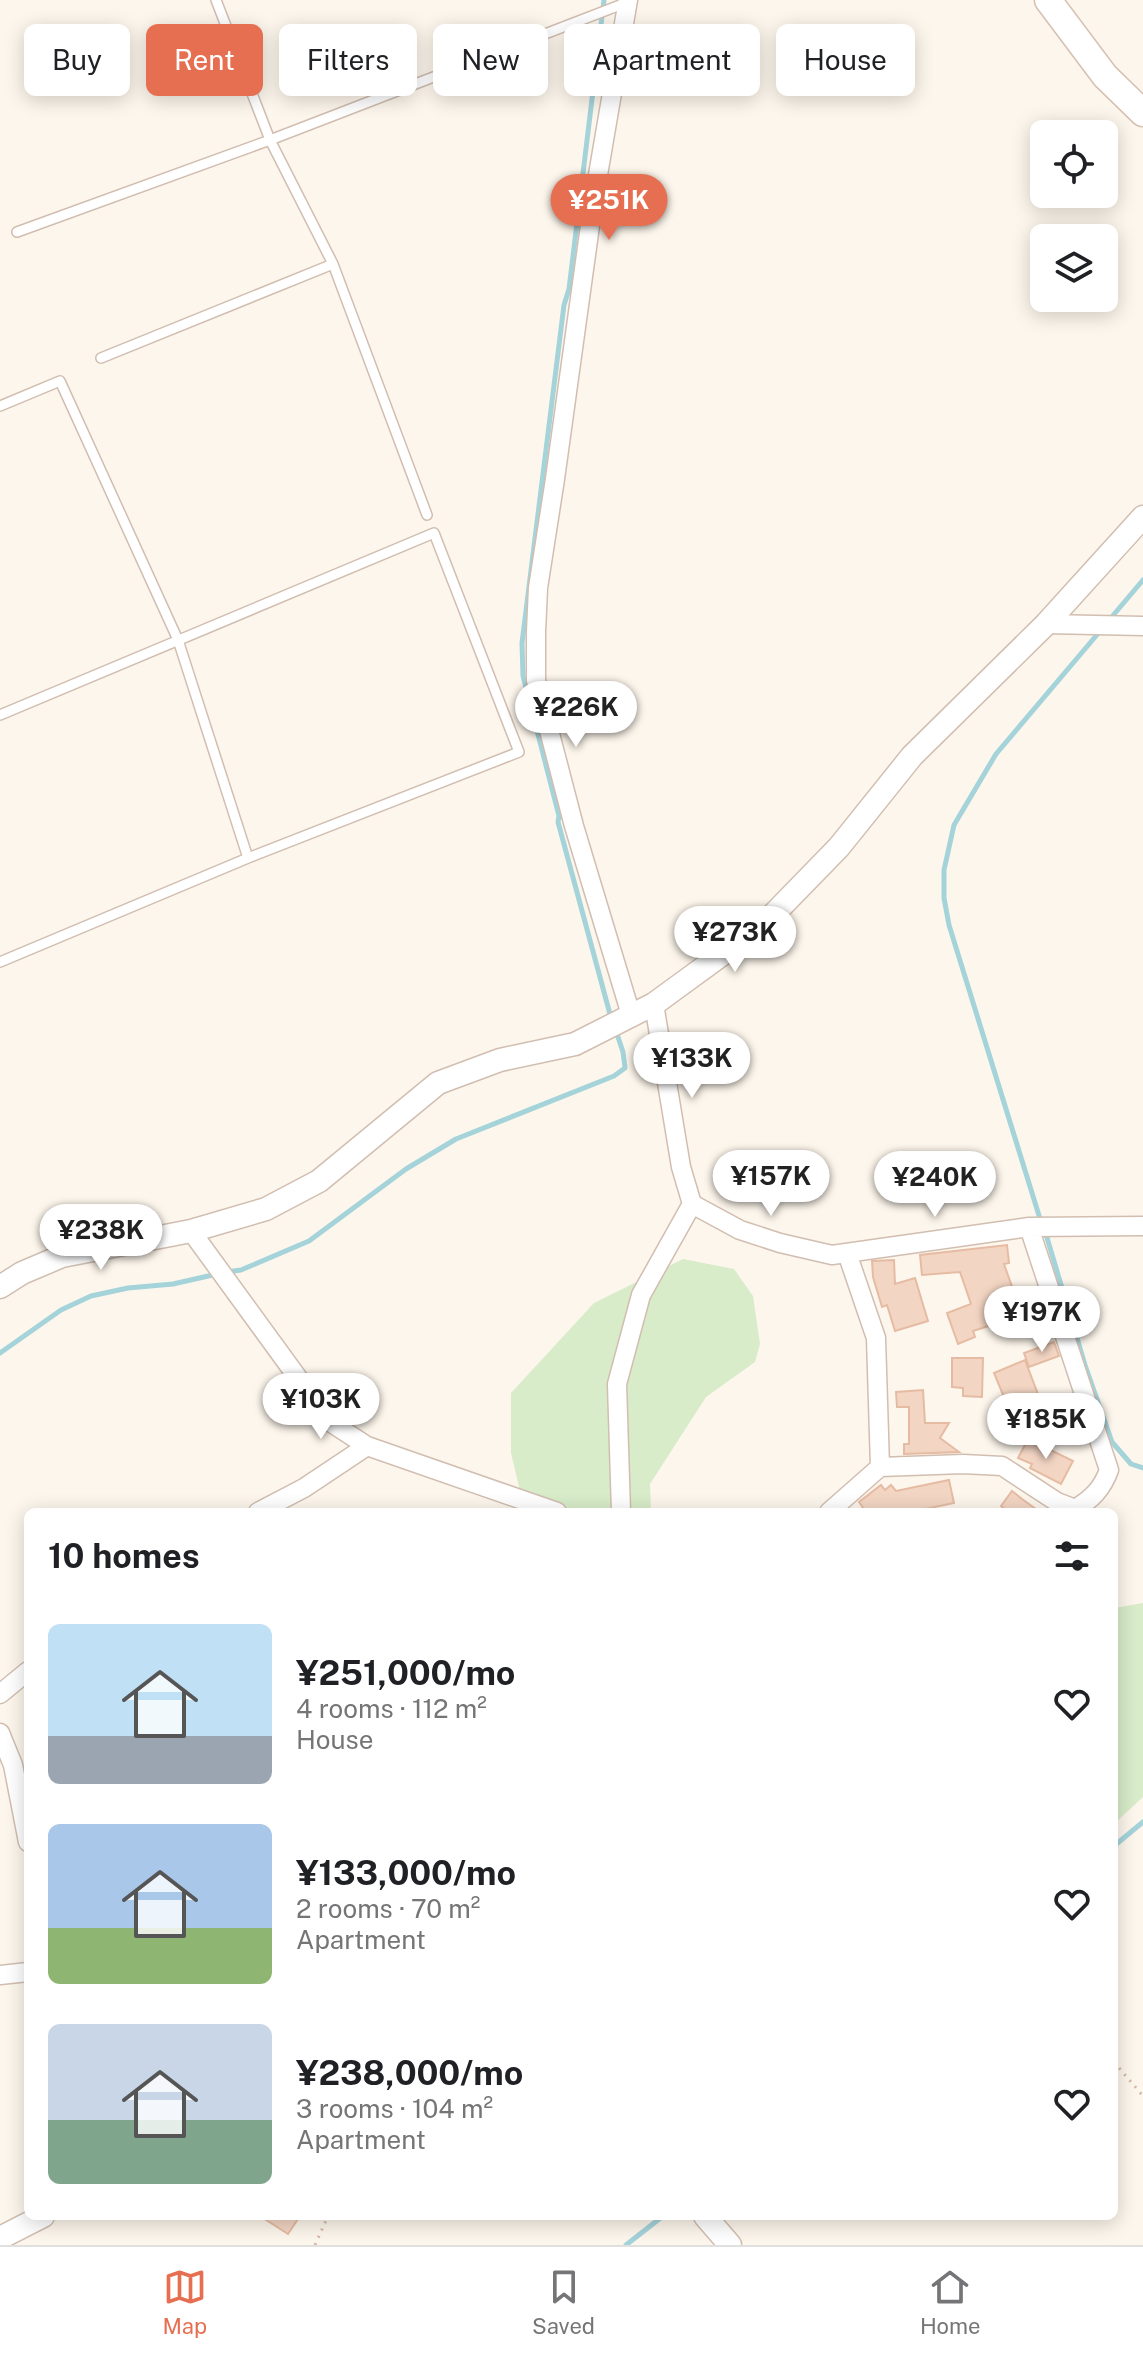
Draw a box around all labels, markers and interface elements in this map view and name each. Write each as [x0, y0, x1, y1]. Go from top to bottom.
chip: Buy [24, 24, 130, 96]
chip: Rent [146, 24, 263, 96]
chip: Filters [279, 24, 417, 96]
chip: New [433, 24, 548, 96]
chip: Apartment [564, 24, 760, 96]
chip: House [776, 24, 915, 96]
map controls [1030, 120, 1118, 312]
button: locate [1030, 120, 1118, 208]
pin: ¥251K [553, 174, 665, 242]
text: ¥251K [569, 184, 649, 215]
button: layers [1030, 224, 1118, 312]
pin: ¥226K [520, 681, 632, 749]
text: ¥226K [533, 691, 619, 722]
pin: ¥273K [679, 906, 791, 974]
text: ¥273K [692, 916, 778, 947]
pin: ¥133K [636, 1032, 748, 1100]
text: ¥133K [651, 1042, 733, 1073]
pin: ¥157K [715, 1150, 827, 1218]
pin: ¥240K [879, 1151, 991, 1219]
text: ¥157K [731, 1160, 811, 1191]
text: ¥240K [892, 1161, 978, 1192]
pin: ¥238K [45, 1204, 157, 1272]
text: ¥238K [58, 1214, 144, 1245]
pin: ¥197K [986, 1286, 1098, 1354]
text: ¥197K [1002, 1296, 1082, 1327]
pin: ¥103K [265, 1373, 377, 1441]
text: ¥103K [281, 1383, 361, 1414]
pin: ¥185K [990, 1393, 1102, 1461]
text: ¥185K [1005, 1403, 1087, 1434]
icon: filters [1050, 1534, 1094, 1578]
text: 10 homes [48, 1536, 200, 1576]
text: ¥251,000/mo [296, 1653, 515, 1693]
icon: home [112, 1656, 208, 1752]
icon: heart [1050, 1682, 1094, 1726]
text: 4 rooms · 112 m² [296, 1693, 487, 1724]
text: House [296, 1724, 373, 1755]
text: ¥133,000/mo [296, 1853, 516, 1893]
icon: home [112, 1856, 208, 1952]
icon: heart [1050, 1882, 1094, 1926]
text: 2 rooms · 70 m² [296, 1893, 480, 1924]
text: Apartment [296, 1924, 426, 1955]
text: ¥238,000/mo [296, 2053, 523, 2093]
icon: home [112, 2056, 208, 2152]
icon: heart [1050, 2082, 1094, 2126]
text: 3 rooms · 104 m² [296, 2093, 493, 2124]
text: Apartment [296, 2124, 426, 2155]
tab: Map [162, 2265, 207, 2339]
tab: Saved [532, 2265, 595, 2339]
tab: Home [920, 2265, 981, 2339]

